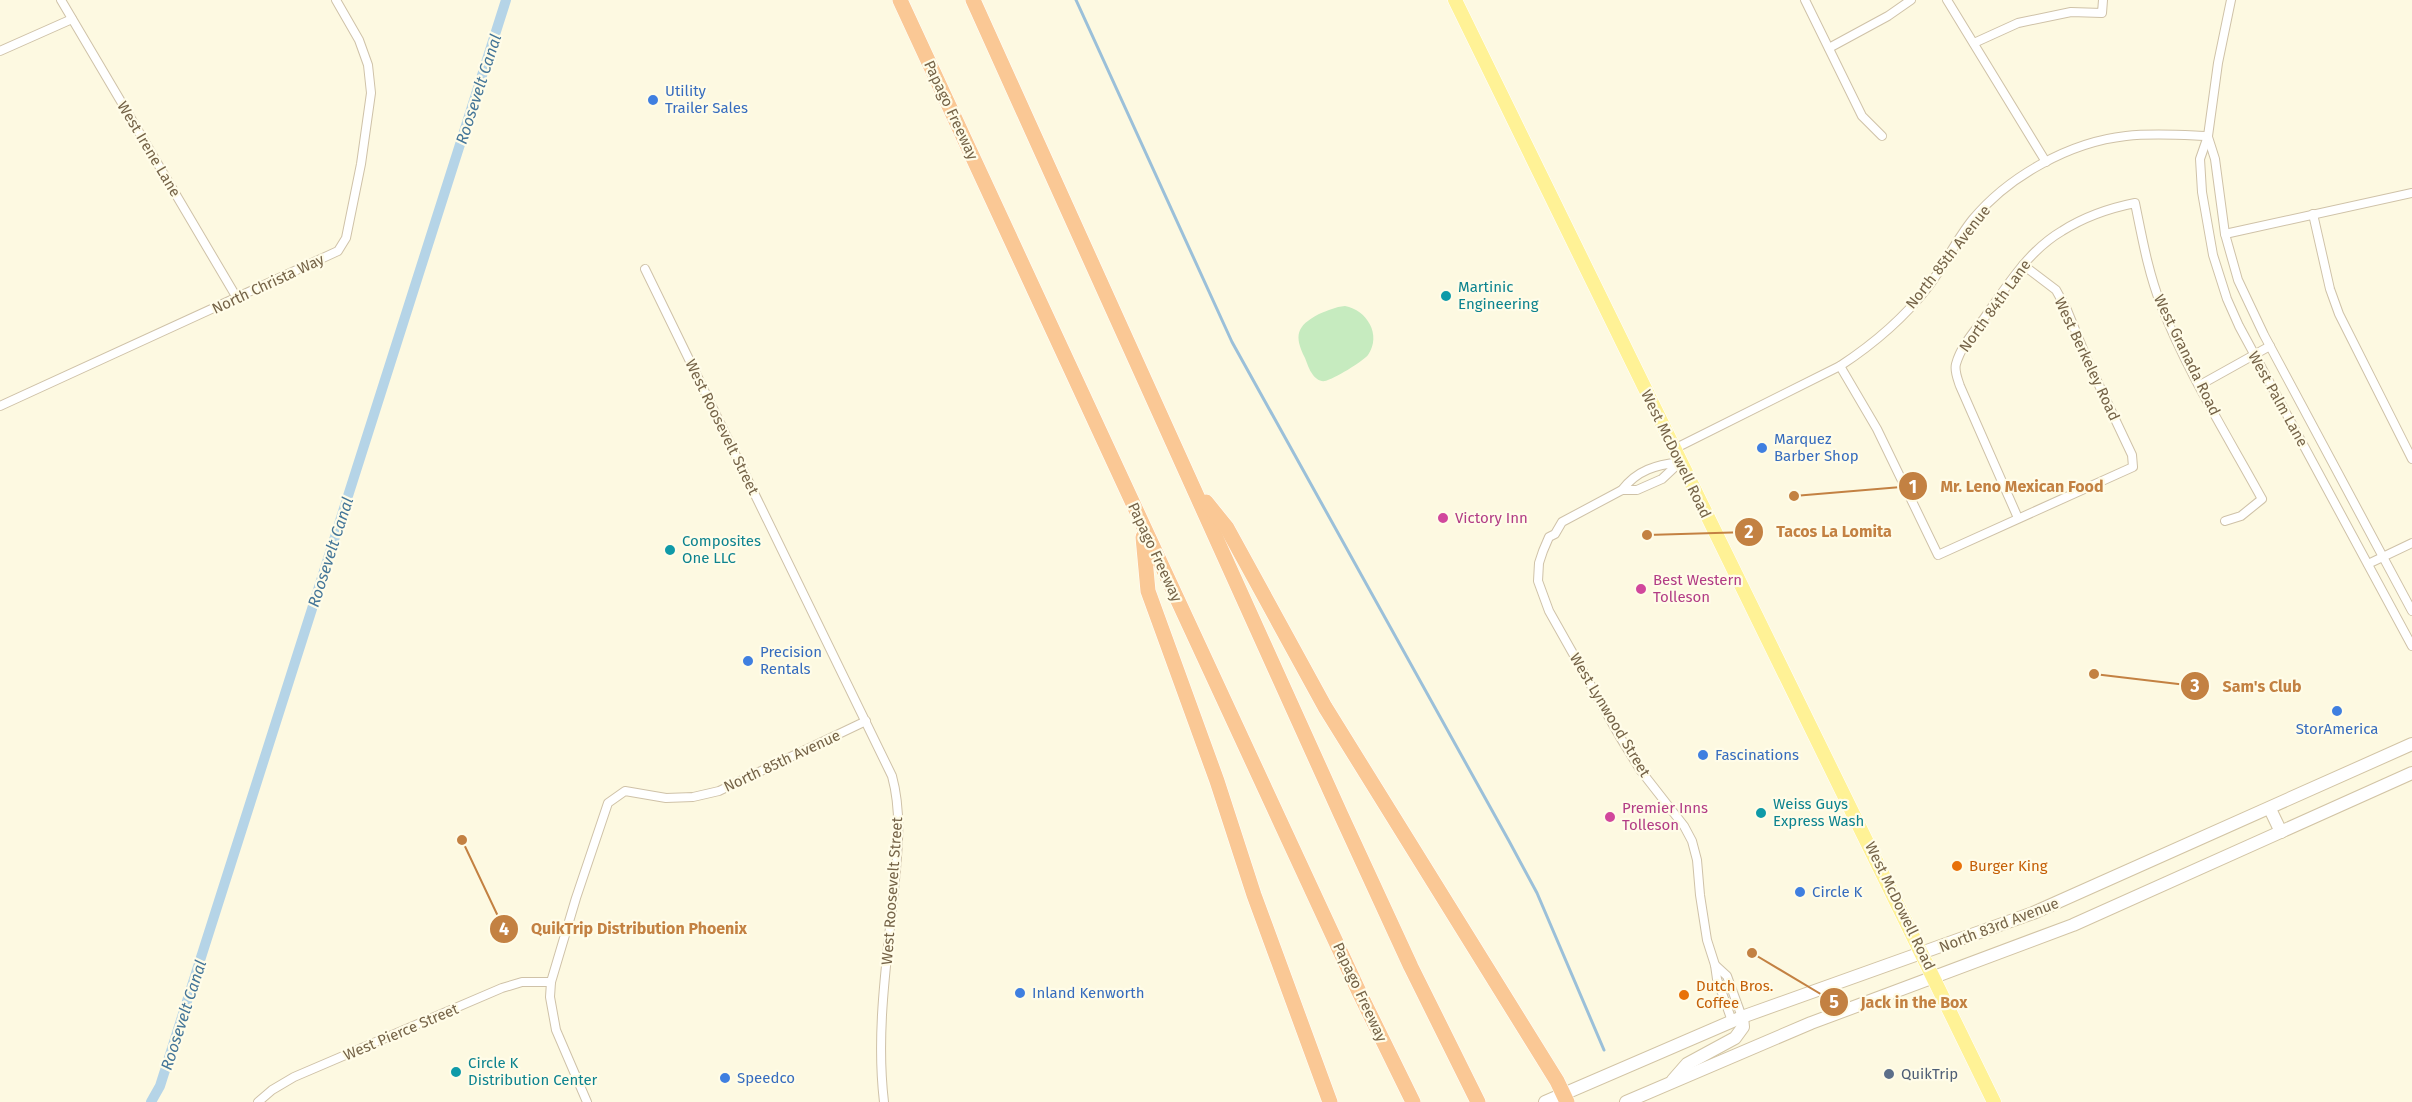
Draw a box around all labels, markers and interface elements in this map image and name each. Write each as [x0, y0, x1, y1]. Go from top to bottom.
water label: Roosevelt Canal [452, 32, 505, 147]
street label: Papago Freeway [920, 57, 982, 163]
place label: Utility Trailer Sales [665, 82, 748, 117]
marker: Utility Trailer Sales [646, 93, 660, 107]
street label: West Irene Lane [113, 98, 185, 200]
street label: North 85th Avenue [1902, 202, 1994, 312]
street label: North Christa Way [209, 250, 328, 318]
street label: North 84th Lane [1955, 256, 2035, 356]
place label: Martinic Engineering [1458, 278, 1539, 313]
marker: Martinic Engineering [1439, 289, 1453, 303]
street label: West Granada Road [2150, 292, 2224, 418]
street label: West Berkeley Road [2051, 294, 2123, 424]
street label: West Palm Lane [2244, 348, 2312, 450]
street label: West Roosevelt Street [681, 356, 763, 498]
street label: West McDowell Road [1637, 387, 1715, 521]
place label: Marquez Barber Shop [1774, 430, 1859, 465]
marker: Marquez Barber Shop [1755, 441, 1769, 455]
callout: Mr. Leno Mexican Food [1898, 469, 2115, 503]
text: 1 [1909, 476, 1917, 498]
text: Mr. Leno Mexican Food [1940, 477, 2104, 496]
water label: Roosevelt Canal [304, 495, 357, 610]
street label: Papago Freeway [1124, 499, 1186, 605]
place label: Victory Inn [1455, 509, 1528, 527]
marker: Victory Inn [1436, 511, 1450, 525]
callout: Tacos La Lomita [1734, 515, 1904, 549]
text: 2 [1744, 521, 1754, 543]
text: Tacos La Lomita [1776, 522, 1892, 541]
place label: Composites One LLC [682, 532, 761, 567]
marker: Composites One LLC [663, 543, 677, 557]
place label: Best Western Tolleson [1653, 571, 1742, 606]
marker: Best Western Tolleson [1634, 582, 1648, 596]
place label: Precision Rentals [760, 643, 822, 678]
street label: West Lynwood Street [1566, 650, 1654, 781]
marker: Precision Rentals [741, 654, 755, 668]
callout: Sam's Club [2180, 669, 2313, 703]
text: 3 [2189, 675, 2200, 697]
text: Sam's Club [2223, 677, 2301, 696]
marker: StorAmerica [2330, 704, 2344, 718]
place label: StorAmerica [2296, 720, 2378, 738]
street label: North 85th Avenue [721, 726, 843, 796]
place label: Fascinations [1715, 746, 1799, 764]
marker: Fascinations [1696, 748, 1710, 762]
place label: Weiss Guys Express Wash [1773, 795, 1864, 830]
place label: Premier Inns Tolleson [1622, 799, 1708, 834]
marker: Weiss Guys Express Wash [1754, 806, 1768, 820]
marker: Premier Inns Tolleson [1603, 810, 1617, 824]
street label: West Roosevelt Street [878, 816, 906, 966]
street label: West McDowell Road [1861, 839, 1939, 973]
place label: Burger King [1969, 857, 2048, 875]
marker: Burger King [1950, 859, 1964, 873]
place label: Circle K [1812, 883, 1863, 901]
marker: Circle K [1793, 885, 1807, 899]
street label: North 83rd Avenue [1937, 894, 2061, 956]
callout: QuikTrip Distribution Phoenix [489, 912, 759, 946]
text: 4 [499, 918, 509, 940]
text: QuikTrip Distribution Phoenix [531, 919, 748, 938]
street label: Papago Freeway [1329, 939, 1391, 1045]
water label: Roosevelt Canal [157, 958, 210, 1073]
place label: Dutch Bros. Coffee [1696, 977, 1773, 1012]
place label: Inland Kenworth [1032, 984, 1145, 1002]
callout: Jack in the Box [1819, 985, 1980, 1019]
marker: Inland Kenworth [1013, 986, 1027, 1000]
marker: Dutch Bros. Coffee [1677, 988, 1691, 1002]
text: 5 [1829, 991, 1839, 1013]
text: Jack in the Box [1860, 993, 1968, 1012]
street label: West Pierce Street [341, 999, 462, 1064]
place label: Circle K Distribution Center [468, 1054, 598, 1089]
marker: Circle K Distribution Center [449, 1065, 463, 1079]
place label: QuikTrip [1901, 1065, 1958, 1083]
marker: QuikTrip [1882, 1067, 1896, 1081]
place label: Speedco [737, 1069, 795, 1087]
marker: Speedco [718, 1071, 732, 1085]

